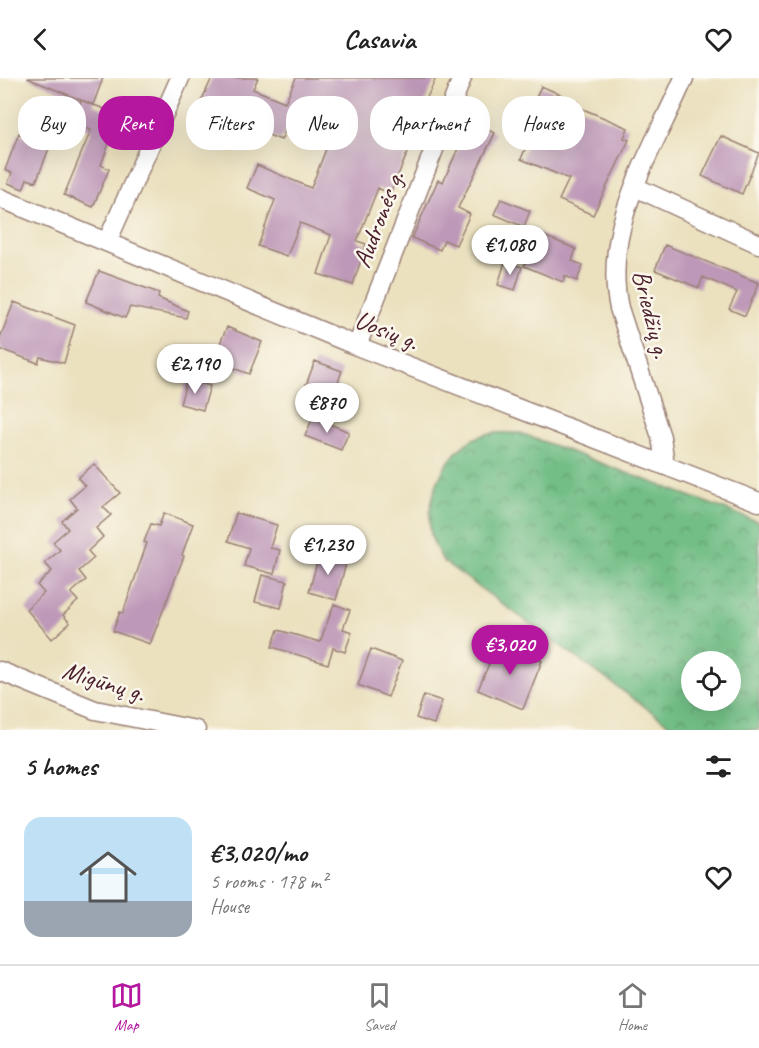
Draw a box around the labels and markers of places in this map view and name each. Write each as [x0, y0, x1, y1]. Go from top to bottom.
pin: €1,080 [461, 225, 559, 276]
pin: €2,190 [146, 344, 244, 395]
pin: €870 [291, 383, 363, 434]
pin: €1,230 [279, 525, 377, 576]
pin: €3,020 [461, 625, 559, 676]

